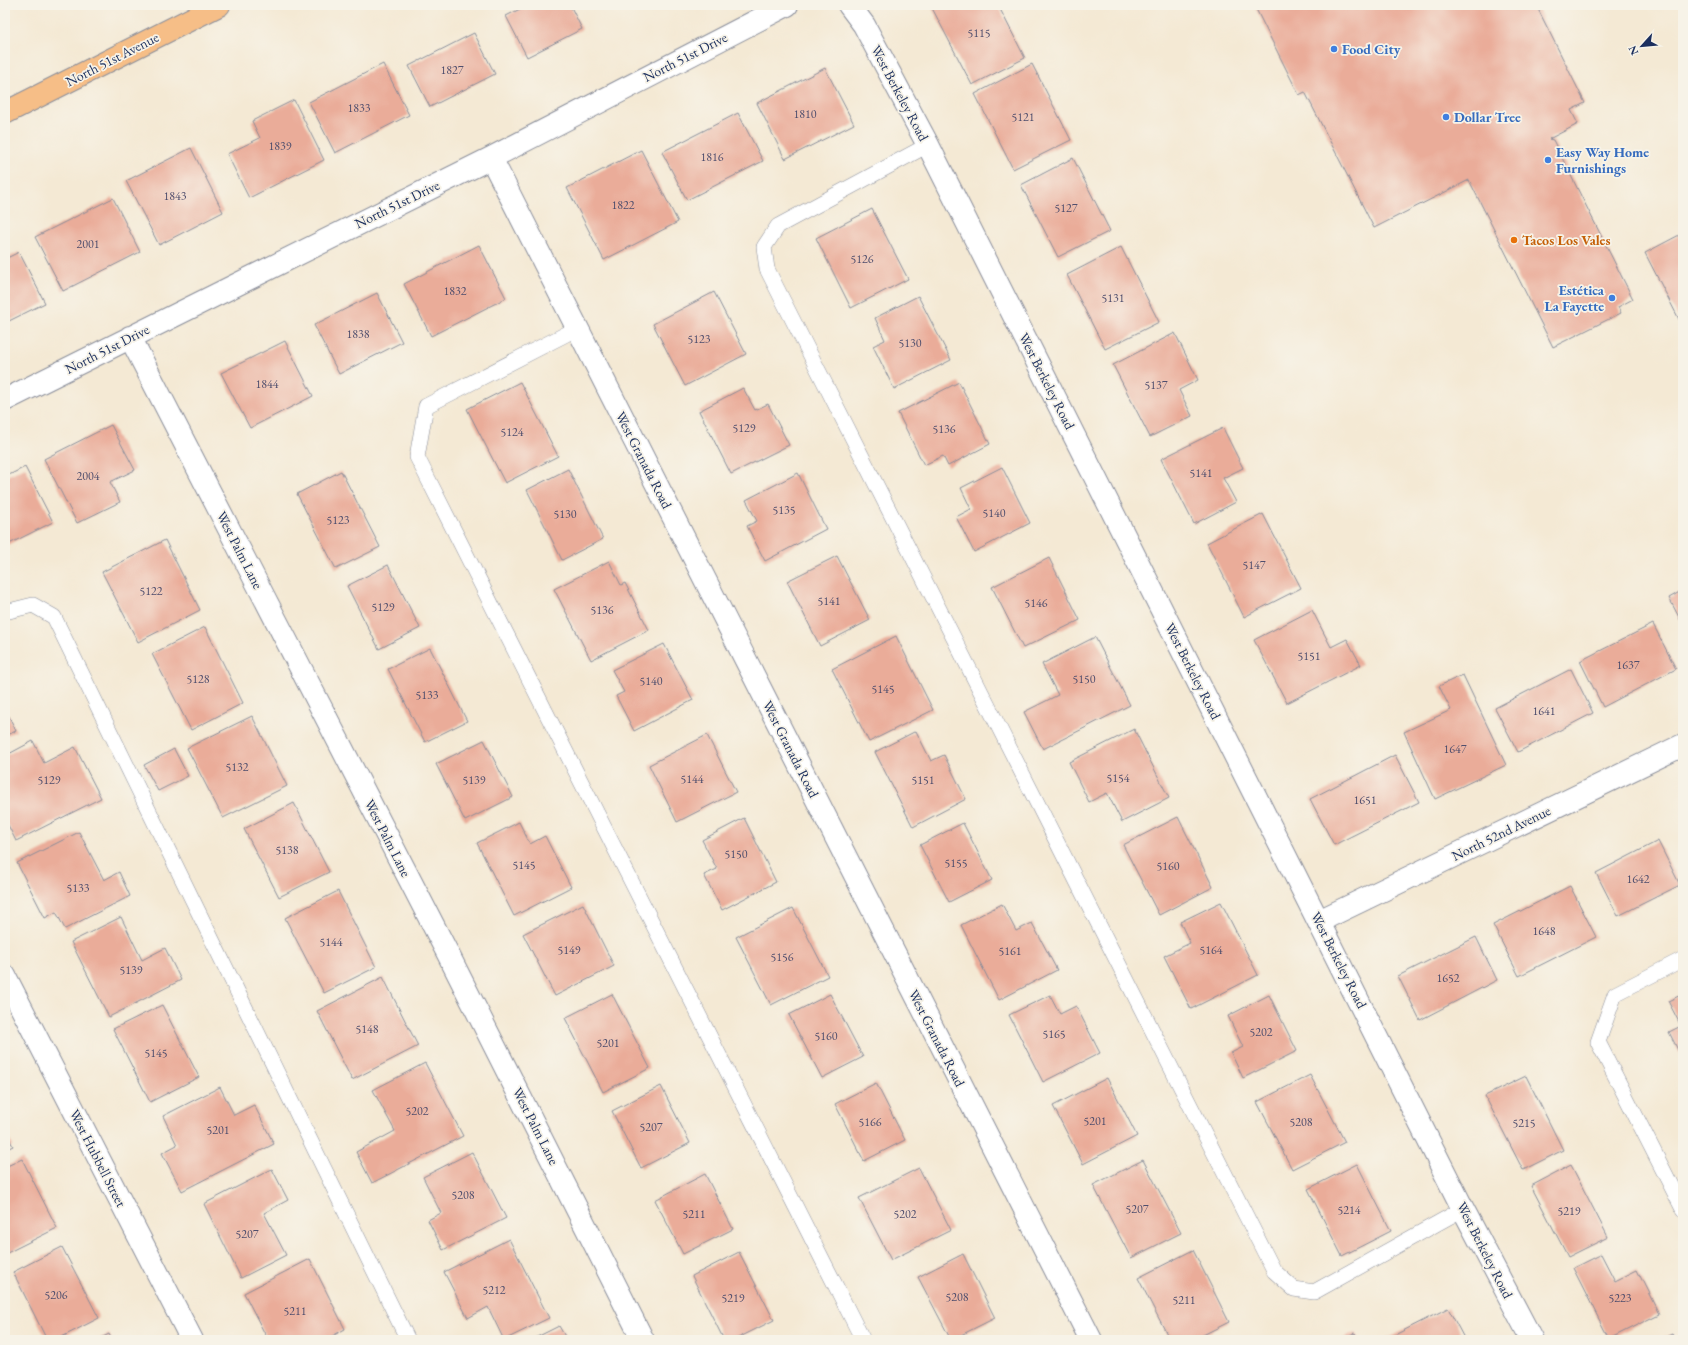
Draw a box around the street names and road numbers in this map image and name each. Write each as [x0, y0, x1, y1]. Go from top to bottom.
street label: North 51st Avenue [62, 27, 162, 90]
street label: North 51st Drive [640, 28, 731, 86]
street label: West Berkeley Road [867, 42, 933, 145]
street label: North 51st Drive [352, 175, 443, 232]
street label: North 51st Drive [62, 320, 153, 378]
street label: West Berkeley Road [1015, 330, 1080, 433]
street label: West Granada Road [612, 408, 677, 512]
street label: West Palm Lane [213, 508, 268, 592]
street label: West Berkeley Road [1161, 620, 1226, 723]
street label: West Granada Road [759, 697, 824, 801]
street label: West Palm Lane [361, 796, 416, 880]
street label: North 52nd Avenue [1449, 801, 1554, 865]
street label: West Berkeley Road [1307, 909, 1372, 1012]
street label: West Granada Road [905, 986, 970, 1090]
street label: West Palm Lane [509, 1084, 564, 1168]
street label: West Hubbell Street [66, 1106, 131, 1211]
street label: West Berkeley Road [1453, 1199, 1518, 1302]

